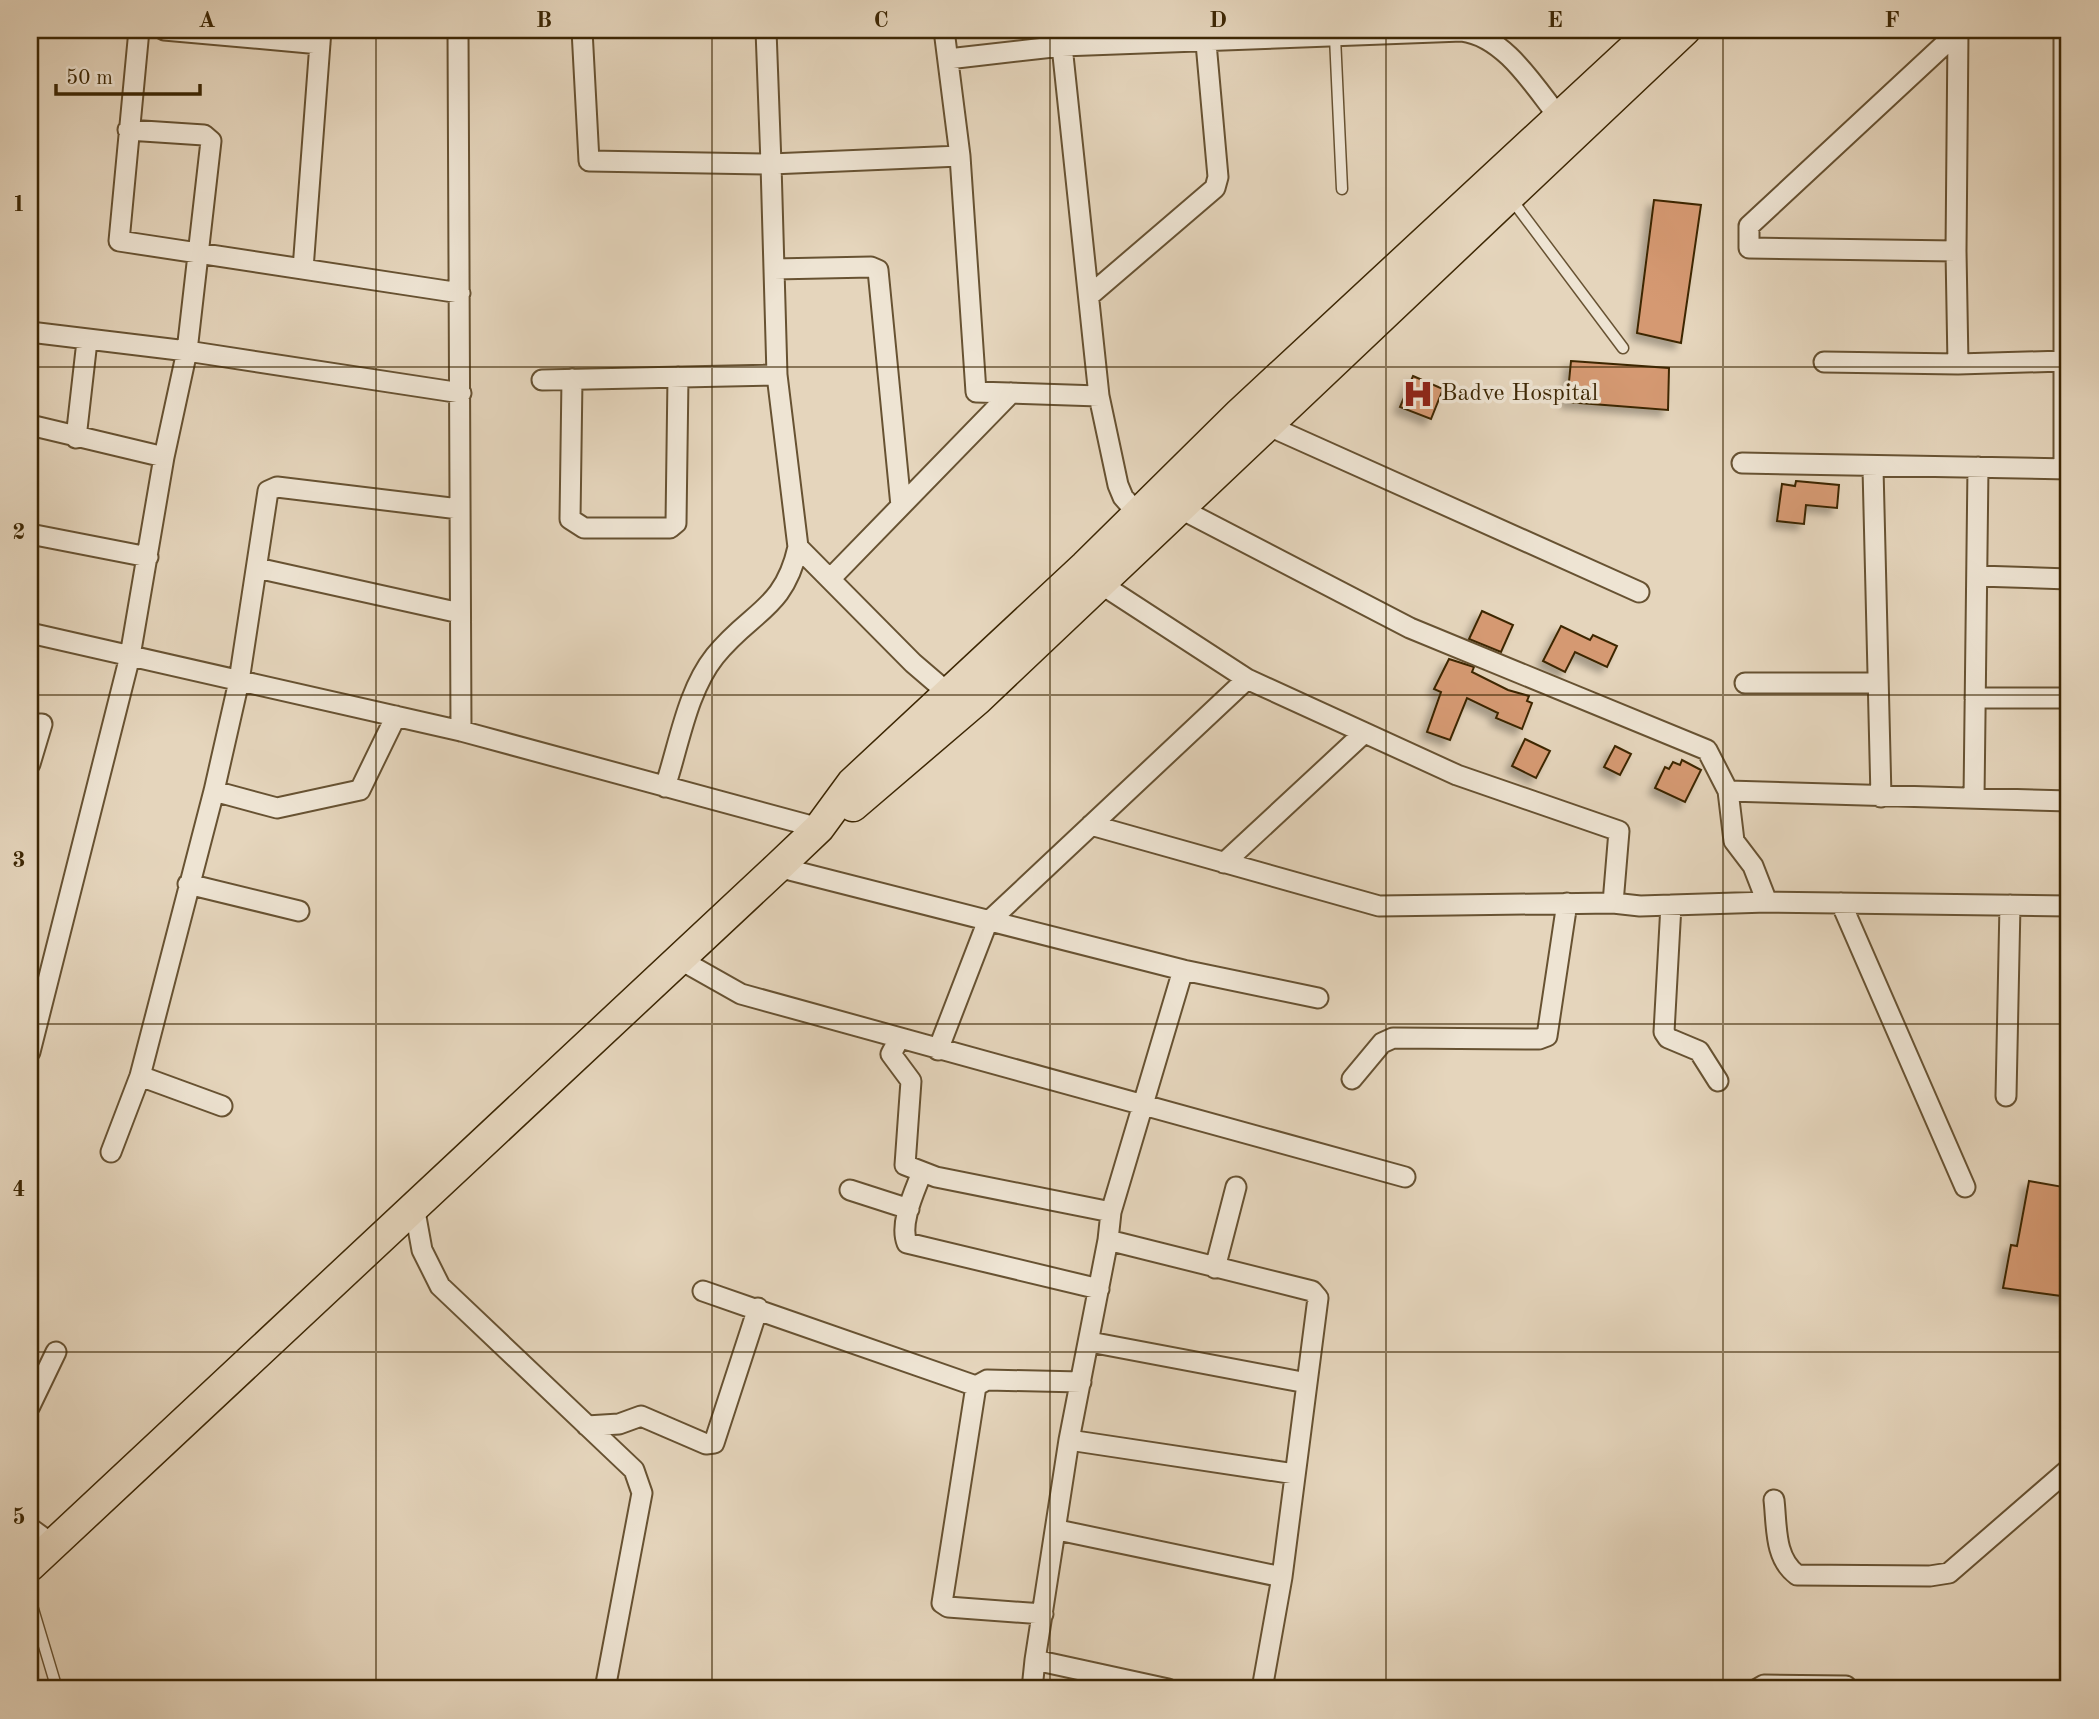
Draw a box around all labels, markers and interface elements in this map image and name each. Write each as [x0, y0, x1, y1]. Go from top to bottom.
text: A [198, 9, 216, 32]
text: B [536, 9, 552, 32]
text: C [873, 9, 889, 32]
text: D [1209, 9, 1227, 32]
text: E [1547, 9, 1563, 32]
text: F [1884, 9, 1900, 32]
scale bar [56, 52, 200, 96]
text: 50 m [66, 68, 113, 89]
text: 1 [12, 193, 26, 216]
hospital icon: Badve Hospital [1401, 377, 1435, 411]
place label: Badve Hospital [1441, 382, 1598, 406]
text: 2 [12, 521, 26, 544]
text: 3 [12, 849, 26, 872]
text: 4 [12, 1178, 26, 1201]
text: 5 [12, 1506, 26, 1529]

